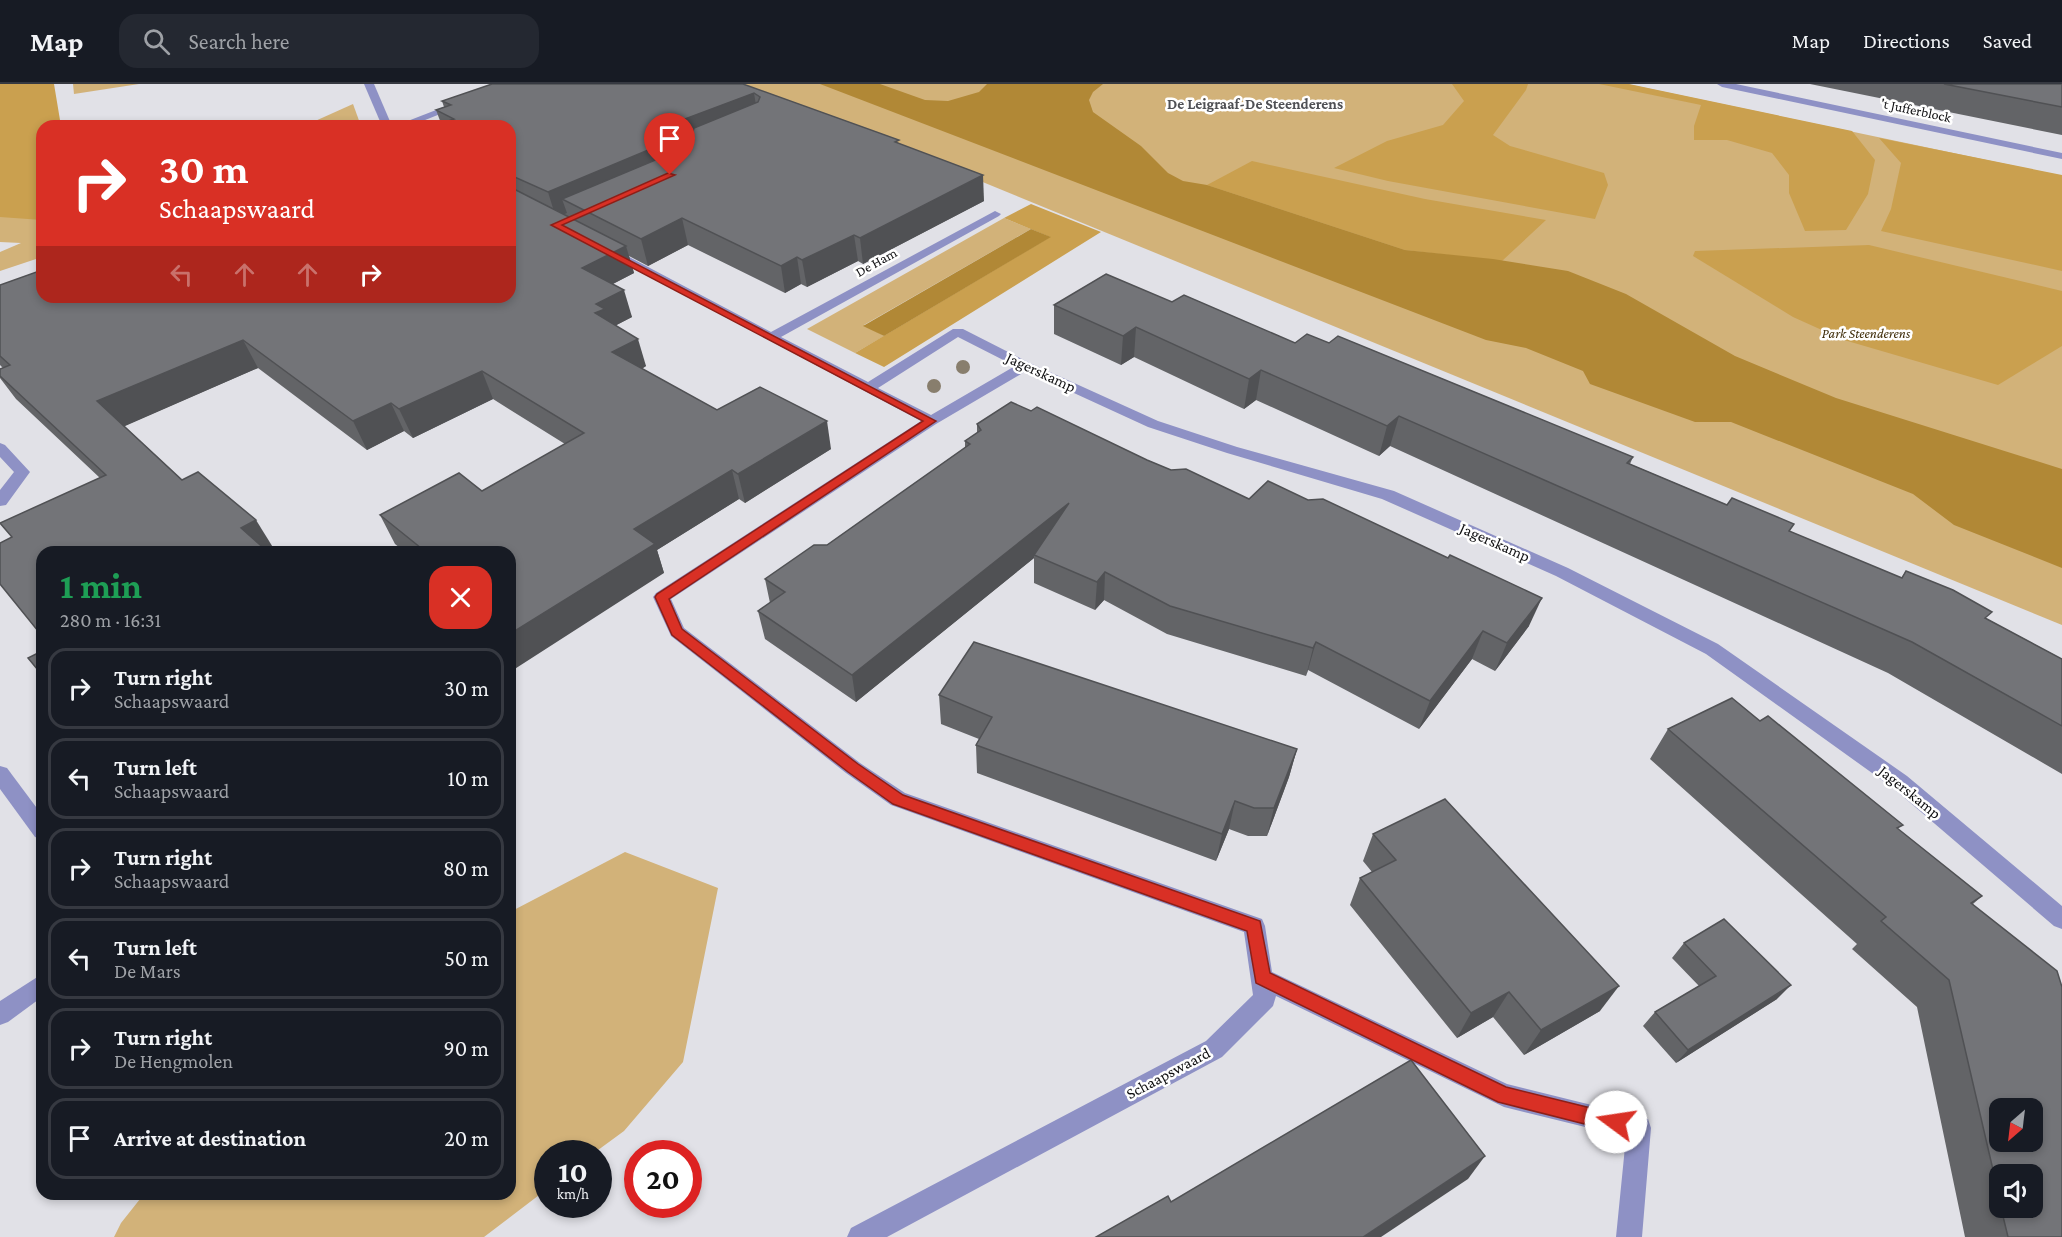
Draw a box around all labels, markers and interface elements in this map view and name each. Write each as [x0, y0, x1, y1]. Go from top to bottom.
search box [119, 14, 539, 68]
icon: search [140, 25, 173, 58]
text: Map [30, 26, 83, 57]
text: Search here [188, 29, 289, 54]
text: Map [1792, 29, 1830, 53]
text: Directions [1863, 29, 1950, 53]
text: Saved [1983, 29, 2032, 53]
street label: 't Jufferblock [1879, 95, 1953, 125]
district label: De Leigraaf-De Steenderens [1167, 96, 1343, 112]
pin [644, 113, 695, 175]
icon: arrive [653, 122, 686, 155]
icon: right [60, 144, 138, 222]
text: 30 m [159, 145, 249, 192]
text: Schaapswaard [159, 194, 315, 224]
street label: De Ham [852, 244, 900, 280]
icon: left [165, 258, 198, 291]
icon: ahead [228, 258, 261, 291]
icon: ahead [291, 258, 324, 291]
icon: right [354, 258, 387, 291]
park label: Park Steenderens [1822, 325, 1911, 341]
street label: Jagerskamp [1001, 348, 1079, 396]
street label: Jagerskamp [1455, 518, 1533, 566]
text: 1 min [60, 566, 142, 606]
button: close [429, 566, 492, 629]
text: 280 m · 16:31 [60, 609, 161, 631]
text: Turn right [114, 665, 212, 690]
icon: right [63, 672, 96, 705]
text: 30 m [444, 676, 489, 701]
text: Schaapswaard [114, 690, 229, 712]
text: Turn left [114, 755, 197, 780]
street label: Jagerskamp [1873, 761, 1944, 823]
icon: left [63, 762, 96, 795]
text: 10 m [447, 766, 489, 791]
text: Schaapswaard [114, 780, 229, 802]
text: Turn right [114, 845, 212, 870]
icon: right [63, 852, 96, 885]
text: 80 m [443, 856, 489, 881]
text: Schaapswaard [114, 870, 229, 892]
text: Turn left [114, 935, 197, 960]
icon: left [63, 942, 96, 975]
text: 50 m [444, 946, 489, 971]
text: De Mars [114, 960, 181, 982]
text: Turn right [114, 1025, 212, 1050]
icon: right [63, 1032, 96, 1065]
text: 90 m [444, 1036, 489, 1061]
street label: Schaapswaard [1123, 1044, 1214, 1103]
text: De Hengmolen [114, 1050, 233, 1072]
position arrow [1584, 1090, 1648, 1154]
north arrow [1989, 1098, 2043, 1152]
map controls [1989, 1098, 2043, 1218]
icon: arrive [63, 1122, 96, 1155]
text: Arrive at destination [114, 1126, 306, 1151]
text: 20 m [444, 1126, 489, 1151]
speed limit sign: 20 [624, 1140, 702, 1218]
text: 10 [558, 1155, 588, 1188]
button: sound [1989, 1164, 2043, 1218]
text: km/h [557, 1186, 589, 1202]

